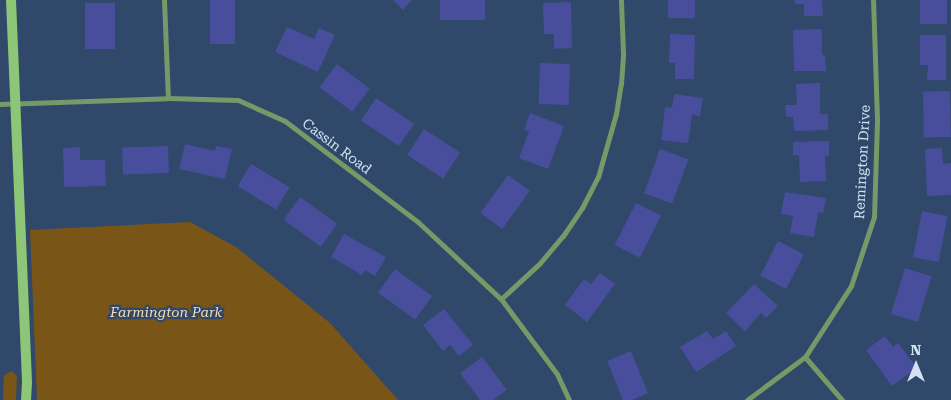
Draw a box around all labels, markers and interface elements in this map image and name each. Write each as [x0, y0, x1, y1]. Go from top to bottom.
street label: Remington Drive [851, 104, 873, 220]
street label: Cassin Road [299, 115, 375, 177]
park label: Farmington Park [110, 304, 222, 320]
north arrow [891, 340, 941, 390]
text: N [911, 342, 921, 358]

